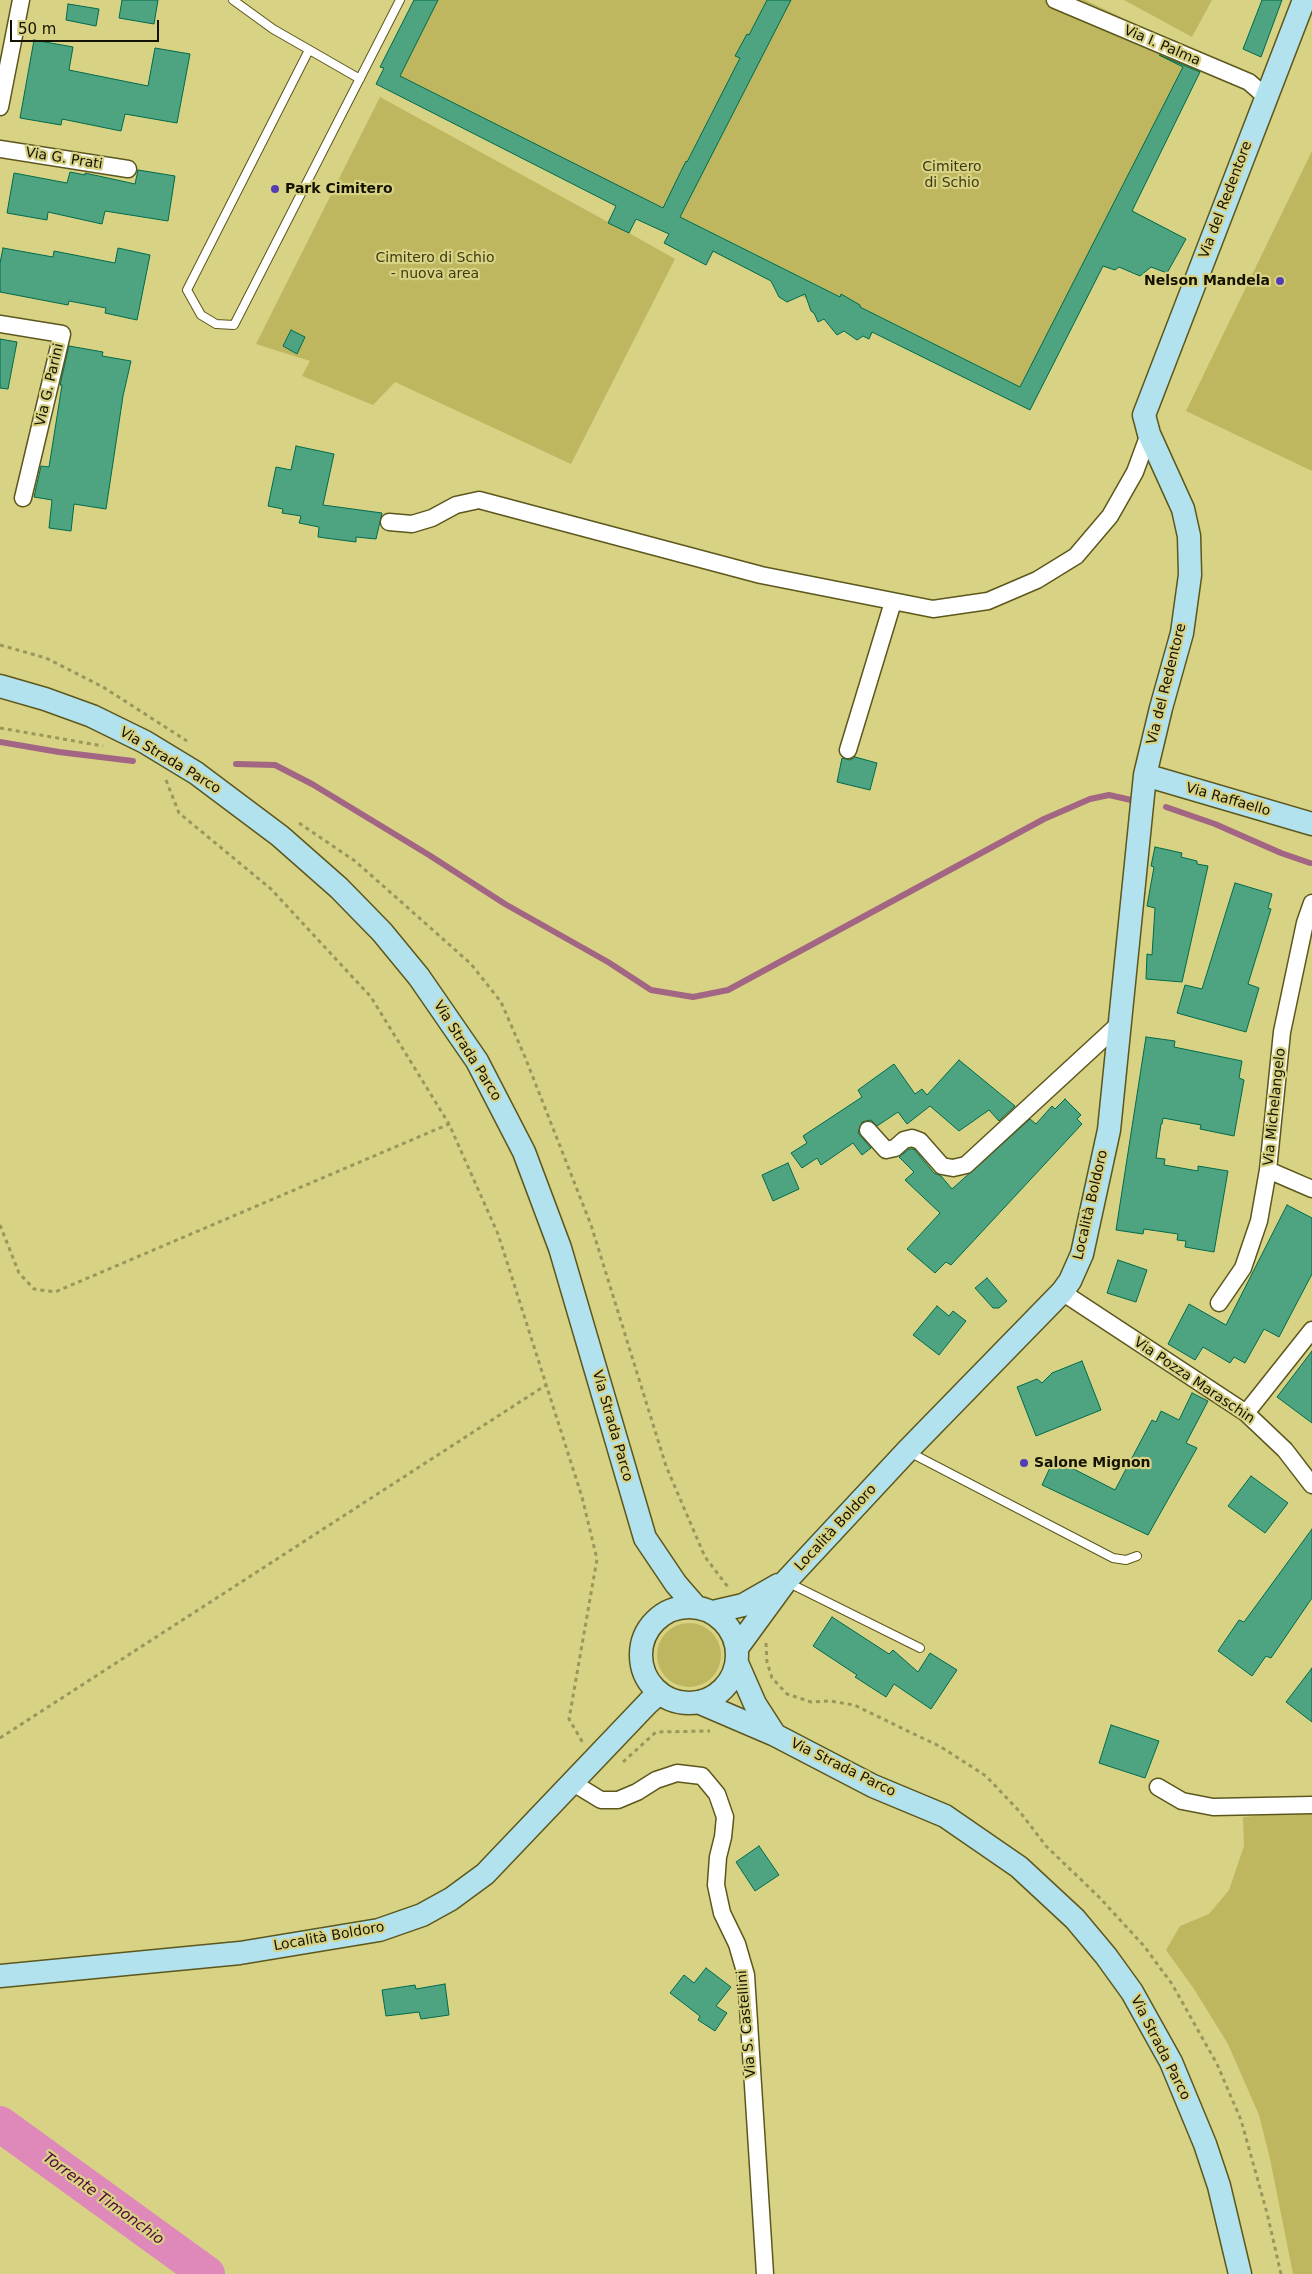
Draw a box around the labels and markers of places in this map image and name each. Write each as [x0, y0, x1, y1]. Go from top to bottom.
place label: Park Cimitero [285, 181, 393, 197]
marker: Park Cimitero [269, 183, 281, 195]
place label: Nelson Mandela [1144, 273, 1270, 289]
marker: Nelson Mandela [1274, 275, 1286, 287]
place label: Salone Mignon [1034, 1455, 1151, 1471]
marker: Salone Mignon [1018, 1457, 1030, 1469]

